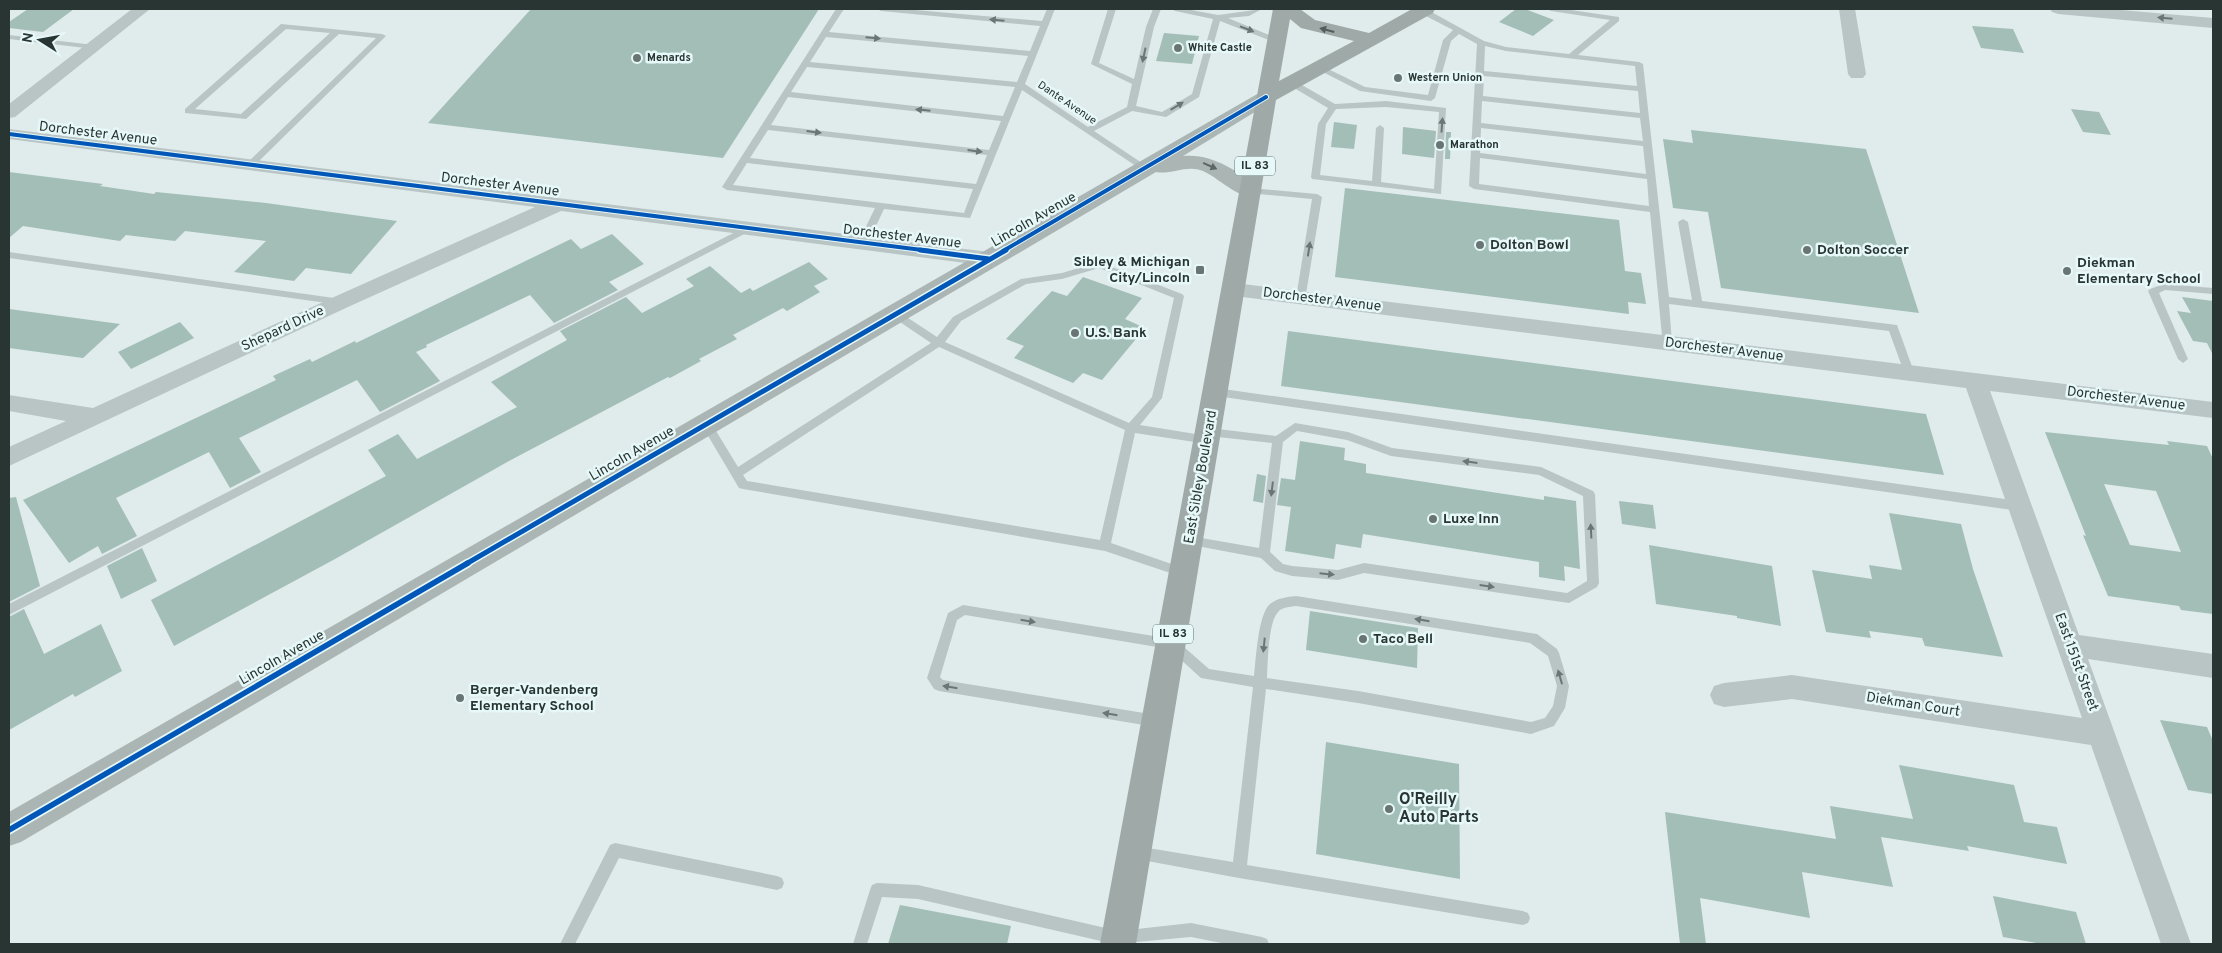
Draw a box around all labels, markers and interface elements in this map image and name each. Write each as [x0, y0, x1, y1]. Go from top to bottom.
one-way arrow [2156, 14, 2172, 22]
north arrow [15, 15, 65, 65]
one-way arrow [988, 15, 1004, 23]
one-way arrow [1240, 25, 1255, 33]
one-way arrow [1320, 25, 1335, 33]
text: N [19, 31, 38, 44]
one-way arrow [865, 34, 881, 42]
place label: White Castle [1188, 41, 1252, 55]
marker: White Castle [1172, 42, 1184, 54]
one-way arrow [1139, 48, 1147, 64]
place label: Menards [647, 51, 691, 65]
marker: Menards [631, 52, 643, 64]
place label: Western Union [1408, 71, 1482, 85]
marker: Western Union [1392, 72, 1404, 84]
street label: Dante Avenue [1035, 78, 1099, 128]
one-way arrow [1170, 102, 1183, 111]
one-way arrow [915, 106, 931, 114]
one-way arrow [1439, 117, 1447, 133]
street label: Dorchester Avenue [38, 118, 158, 150]
one-way arrow [806, 128, 822, 136]
place label: Marathon [1450, 138, 1499, 152]
marker: Marathon [1434, 139, 1446, 151]
one-way arrow [968, 147, 984, 155]
road number: IL 83 [1235, 157, 1275, 176]
one-way arrow [1203, 163, 1217, 171]
street label: Dorchester Avenue [440, 169, 560, 201]
street label: Lincoln Avenue [988, 189, 1080, 251]
street label: Dorchester Avenue [842, 221, 962, 253]
place label: Dolton Bowl [1490, 237, 1569, 254]
marker: Dolton Bowl [1474, 239, 1486, 251]
one-way arrow [1305, 241, 1313, 257]
place label: Dolton Soccer [1817, 242, 1909, 259]
marker: Dolton Soccer [1801, 244, 1813, 256]
place label: Sibley & Michigan City/Lincoln [1073, 254, 1190, 287]
place label: Diekman Elementary School [2077, 255, 2201, 288]
marker: Sibley & Michigan City/Lincoln [1194, 264, 1206, 276]
marker: Diekman Elementary School [2061, 265, 2073, 277]
street label: Dorchester Avenue [1262, 284, 1382, 316]
street label: Shepard Drive [239, 302, 327, 356]
place label: U.S. Bank [1085, 325, 1147, 342]
marker: U.S. Bank [1069, 327, 1081, 339]
street label: Dorchester Avenue [1664, 334, 1784, 366]
street label: Dorchester Avenue [2066, 383, 2186, 415]
street label: East Sibley Boulevard [1181, 409, 1221, 545]
street label: Lincoln Avenue [586, 423, 678, 485]
one-way arrow [1462, 458, 1478, 466]
one-way arrow [1268, 481, 1276, 497]
place label: Luxe Inn [1443, 511, 1499, 528]
marker: Luxe Inn [1427, 513, 1439, 525]
one-way arrow [1586, 523, 1594, 539]
one-way arrow [1319, 570, 1335, 578]
one-way arrow [1479, 582, 1495, 590]
street label: East 151st Street [2050, 611, 2102, 713]
one-way arrow [1414, 616, 1430, 624]
one-way arrow [1020, 617, 1036, 625]
road number: IL 83 [1153, 624, 1193, 644]
street label: Lincoln Avenue [236, 627, 328, 689]
place label: Taco Bell [1373, 631, 1433, 648]
marker: Taco Bell [1357, 633, 1369, 645]
one-way arrow [1260, 638, 1268, 654]
one-way arrow [1555, 669, 1563, 684]
place label: Berger-Vandenberg Elementary School [470, 682, 598, 715]
one-way arrow [941, 683, 957, 691]
street label: Diekman Court [1865, 689, 1961, 721]
marker: Berger-Vandenberg Elementary School [454, 692, 466, 704]
one-way arrow [1101, 710, 1117, 718]
place label: O'Reilly Auto Parts [1399, 790, 1479, 828]
marker: O'Reilly Auto Parts [1383, 803, 1395, 815]

